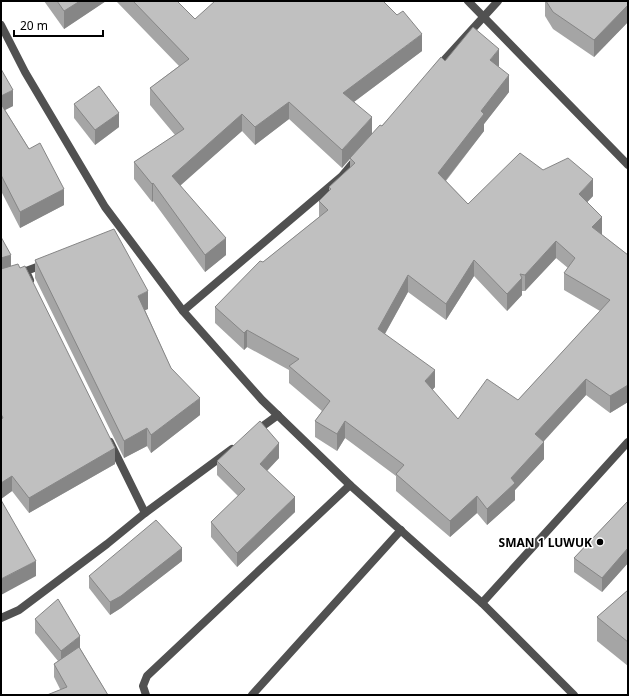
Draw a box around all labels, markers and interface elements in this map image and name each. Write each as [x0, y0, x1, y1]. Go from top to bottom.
scale bar [14, 12, 103, 38]
text: 20 m [20, 17, 48, 34]
place label: SMAN 1 LUWUK [499, 534, 592, 551]
marker: SMAN 1 LUWUK [595, 537, 605, 547]

